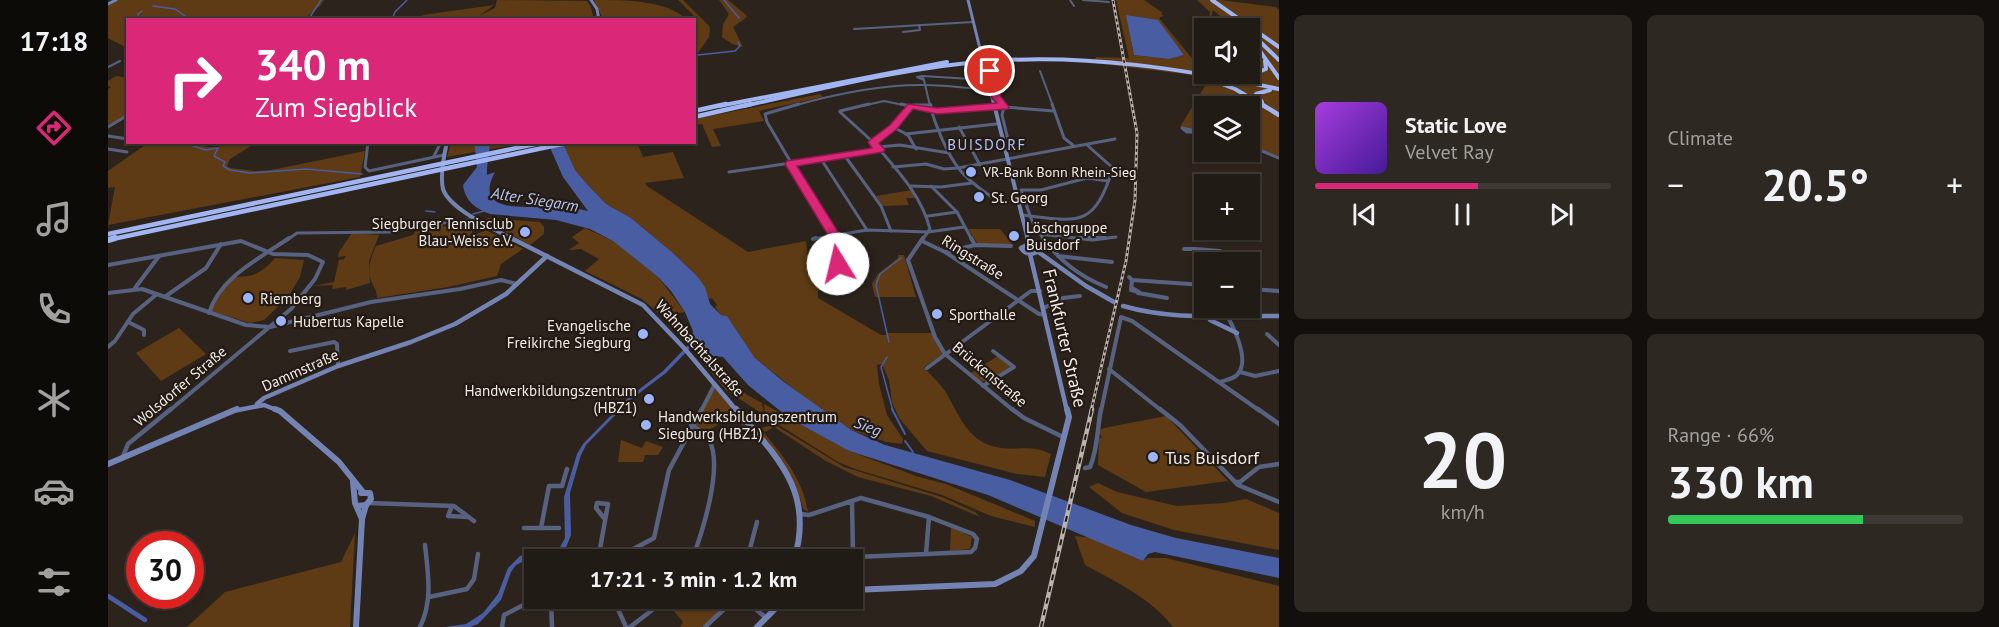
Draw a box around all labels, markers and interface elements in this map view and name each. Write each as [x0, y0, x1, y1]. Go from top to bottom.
map controls [1194, 18, 1260, 318]
button: sound [1194, 18, 1260, 84]
text: 17:18 [20, 24, 88, 58]
text: 340 m [255, 37, 371, 92]
icon: right [156, 42, 234, 120]
pin [964, 45, 1015, 96]
icon: arrive [973, 54, 1006, 87]
text: Zum Siegblick [255, 90, 417, 124]
button: layers [1194, 96, 1260, 162]
icon: directions [33, 107, 75, 149]
text: Static Love [1405, 111, 1507, 139]
text: Climate [1668, 125, 1733, 151]
district label: BUISDORF [947, 135, 1027, 154]
text: Velvet Ray [1405, 139, 1494, 165]
text: 20.5° [1762, 155, 1869, 213]
place label: VR-Bank Bonn Rhein-Sieg [982, 163, 1137, 181]
text: − [1668, 163, 1684, 206]
text: + [1946, 163, 1963, 206]
marker: VR-Bank Bonn Rhein-Sieg [964, 165, 978, 179]
button: + [1194, 174, 1260, 240]
water label: Alter Siegarm [489, 182, 580, 216]
place label: St. Georg [991, 188, 1048, 207]
marker: St. Georg [972, 190, 986, 204]
icon: music [33, 198, 75, 240]
icon: previous [1348, 198, 1381, 231]
icon: pause [1446, 198, 1479, 231]
icon: next [1545, 198, 1578, 231]
place label: Siegburger Tennisclub Blau-Weiss e.V. [372, 214, 513, 250]
place label: Löschgruppe Buisdorf [1026, 218, 1107, 254]
marker: Siegburger Tennisclub Blau-Weiss e.V. [518, 225, 532, 239]
marker: Löschgruppe Buisdorf [1007, 229, 1021, 243]
street label: Ringstraße [938, 230, 1008, 284]
position arrow [806, 232, 870, 296]
button: − [1194, 252, 1260, 318]
street label: Frankfurter Straße [1038, 267, 1092, 409]
icon: phone [33, 288, 75, 330]
place label: Riemberg [260, 289, 322, 308]
marker: Riemberg [241, 291, 255, 305]
street label: Wahnbachtalstraße [652, 296, 748, 400]
place label: Sporthalle [949, 305, 1016, 324]
marker: Sporthalle [930, 307, 944, 321]
place label: Hubertus Kapelle [293, 312, 404, 331]
marker: Hubertus Kapelle [274, 314, 288, 328]
place label: Evangelische Freikirche Siegburg [507, 316, 631, 352]
marker: Evangelische Freikirche Siegburg [636, 327, 650, 341]
street label: Brückenstraße [949, 337, 1031, 411]
street label: Wolsdorfer Straße [130, 342, 230, 430]
street label: Dammstraße [259, 345, 341, 395]
icon: climate [33, 379, 75, 421]
place label: Handwerkbildungszentrum (HBZ1) [464, 381, 637, 417]
marker: Handwerkbildungszentrum (HBZ1) [642, 392, 656, 406]
place label: Handwerksbildungszentrum Siegburg (HBZ1) [658, 407, 837, 443]
text: 20 [1419, 409, 1507, 510]
water label: Sieg [851, 412, 885, 440]
marker: Handwerksbildungszentrum Siegburg (HBZ1) [639, 418, 653, 432]
text: Range · 66% [1668, 422, 1774, 448]
place label: Tus Buisdorf [1165, 446, 1260, 469]
marker: Tus Buisdorf [1146, 450, 1160, 464]
text: 330 km [1668, 452, 1814, 510]
icon: car [33, 470, 75, 512]
text: km/h [1441, 499, 1485, 525]
speed limit sign: 30 [126, 531, 204, 609]
icon: filters [33, 561, 75, 603]
text: 17:21 · 3 min · 1.2 km [590, 565, 797, 593]

